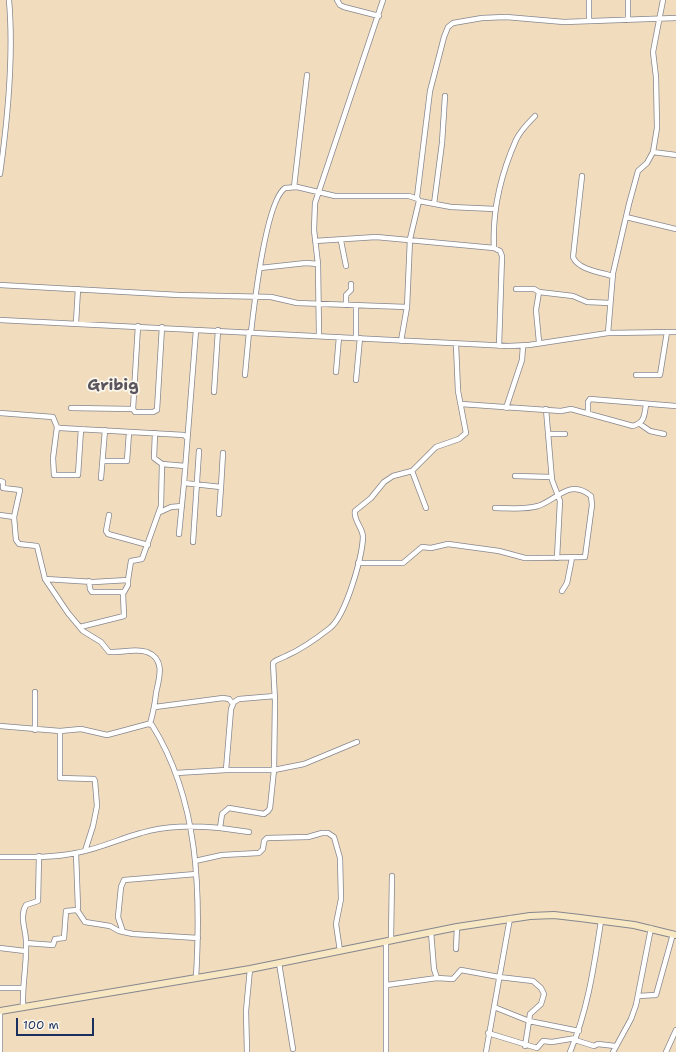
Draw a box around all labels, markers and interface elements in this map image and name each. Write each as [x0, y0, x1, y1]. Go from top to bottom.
district label: Gribig [87, 376, 139, 396]
scale bar [18, 1010, 96, 1036]
text: 100 m [23, 1017, 59, 1033]

